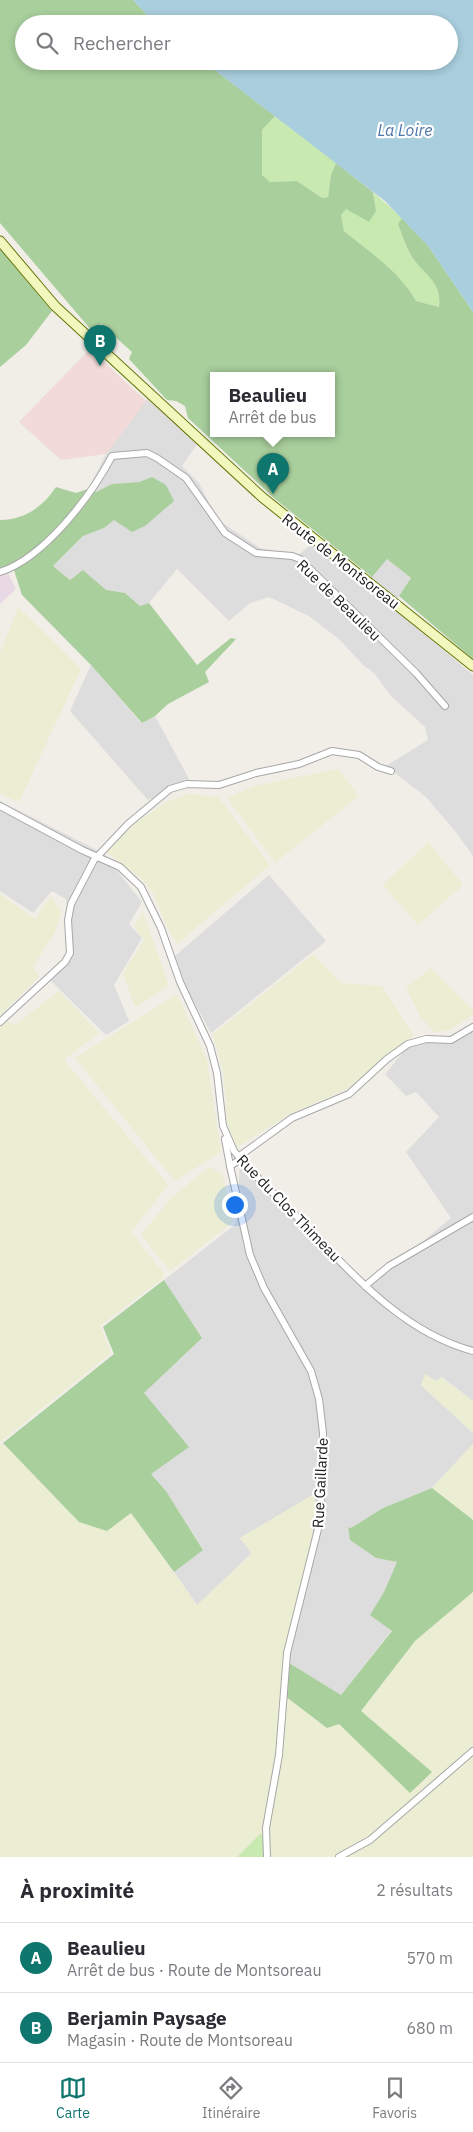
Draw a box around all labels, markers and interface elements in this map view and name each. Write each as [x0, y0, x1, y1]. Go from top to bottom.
search box [15, 15, 458, 70]
icon: search [33, 29, 61, 57]
text: Rechercher [73, 31, 171, 55]
water label: La Loire [377, 120, 433, 140]
pin: B [84, 325, 116, 366]
popup [210, 372, 335, 437]
text: Beaulieu [228, 383, 307, 407]
text: Arrêt de bus [228, 407, 317, 427]
pin: A [257, 453, 289, 494]
street label: Route de Montsoreau [278, 509, 404, 613]
street label: Rue de Beaulieu [293, 555, 385, 645]
street label: Rue du Clos Thimeau [233, 1150, 345, 1266]
your location [222, 1192, 248, 1218]
street label: Rue Gaillarde [308, 1437, 332, 1529]
text: À proximité [20, 1876, 134, 1904]
text: 2 résultats [376, 1880, 453, 1900]
text: Beaulieu [67, 1936, 146, 1960]
text: A [31, 1948, 41, 1968]
text: 570 m [406, 1948, 453, 1968]
text: Arrêt de bus · Route de Montsoreau [67, 1960, 321, 1980]
text: Berjamin Paysage [67, 2006, 227, 2030]
text: B [31, 2018, 41, 2038]
text: 680 m [406, 2018, 453, 2038]
text: Magasin · Route de Montsoreau [67, 2030, 293, 2050]
tab: Carte [56, 2074, 90, 2122]
tab: Itinéraire [202, 2074, 260, 2122]
tab: Favoris [372, 2074, 417, 2122]

